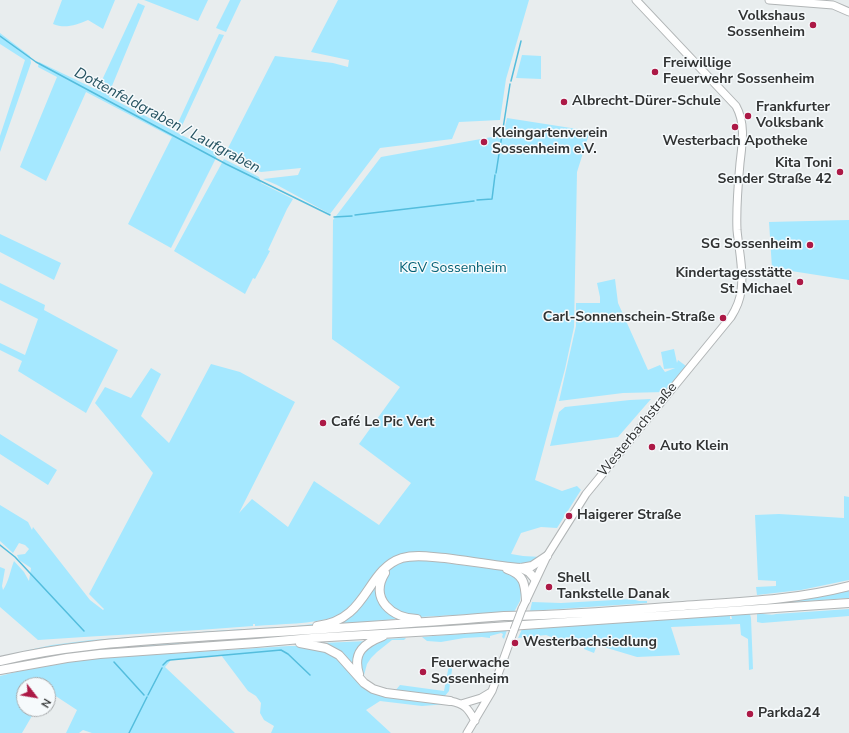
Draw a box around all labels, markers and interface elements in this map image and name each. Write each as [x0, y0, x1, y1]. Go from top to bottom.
place label: Volkshaus Sossenheim [727, 9, 805, 42]
marker: Volkshaus Sossenheim [808, 20, 818, 30]
place label: Freiwillige Feuerwehr Sossenheim [663, 56, 815, 88]
water label: Dottenfeldgraben / Laufgraben [71, 64, 263, 178]
marker: Freiwillige Feuerwehr Sossenheim [650, 67, 660, 77]
place label: Albrecht-Dürer-Schule [572, 94, 721, 110]
marker: Albrecht-Dürer-Schule [559, 97, 569, 107]
place label: Frankfurter Volksbank [756, 100, 830, 132]
marker: Frankfurter Volksbank [743, 111, 753, 121]
marker: Westerbach Apotheke [730, 122, 740, 132]
place label: Kleingartenverein Sossenheim e.V. [492, 126, 608, 158]
place label: Westerbach Apotheke [663, 134, 807, 150]
marker: Kleingartenverein Sossenheim e.V. [479, 137, 489, 147]
place label: Kita Toni Sender Straße 42 [718, 156, 832, 188]
marker: Kita Toni Sender Straße 42 [835, 167, 845, 177]
place label: SG Sossenheim [701, 237, 802, 253]
marker: SG Sossenheim [805, 240, 815, 250]
park label: KGV Sossenheim [399, 261, 507, 277]
place label: Kindertagesstätte St. Michael [675, 266, 792, 298]
marker: Kindertagesstätte St. Michael [795, 277, 805, 287]
place label: Carl-Sonnenschein-Straße [543, 310, 715, 326]
marker: Carl-Sonnenschein-Straße [718, 313, 728, 323]
street label: Westerbachstraße [595, 380, 681, 480]
place label: Café Le Pic Vert [331, 415, 434, 431]
marker: Café Le Pic Vert [318, 418, 328, 428]
place label: Auto Klein [660, 439, 729, 455]
marker: Auto Klein [647, 442, 657, 452]
place label: Haigerer Straße [577, 508, 681, 524]
marker: Haigerer Straße [564, 511, 574, 521]
place label: Shell Tankstelle Danak [557, 571, 669, 604]
marker: Shell Tankstelle Danak [544, 582, 554, 592]
place label: Westerbachsiedlung [523, 635, 657, 651]
marker: Westerbachsiedlung [510, 638, 520, 648]
place label: Feuerwache Sossenheim [431, 656, 510, 688]
marker: Feuerwache Sossenheim [418, 667, 428, 677]
north arrow [16, 677, 56, 717]
text: N [37, 696, 54, 710]
place label: Parkda24 [758, 706, 820, 722]
marker: Parkda24 [745, 709, 755, 719]

